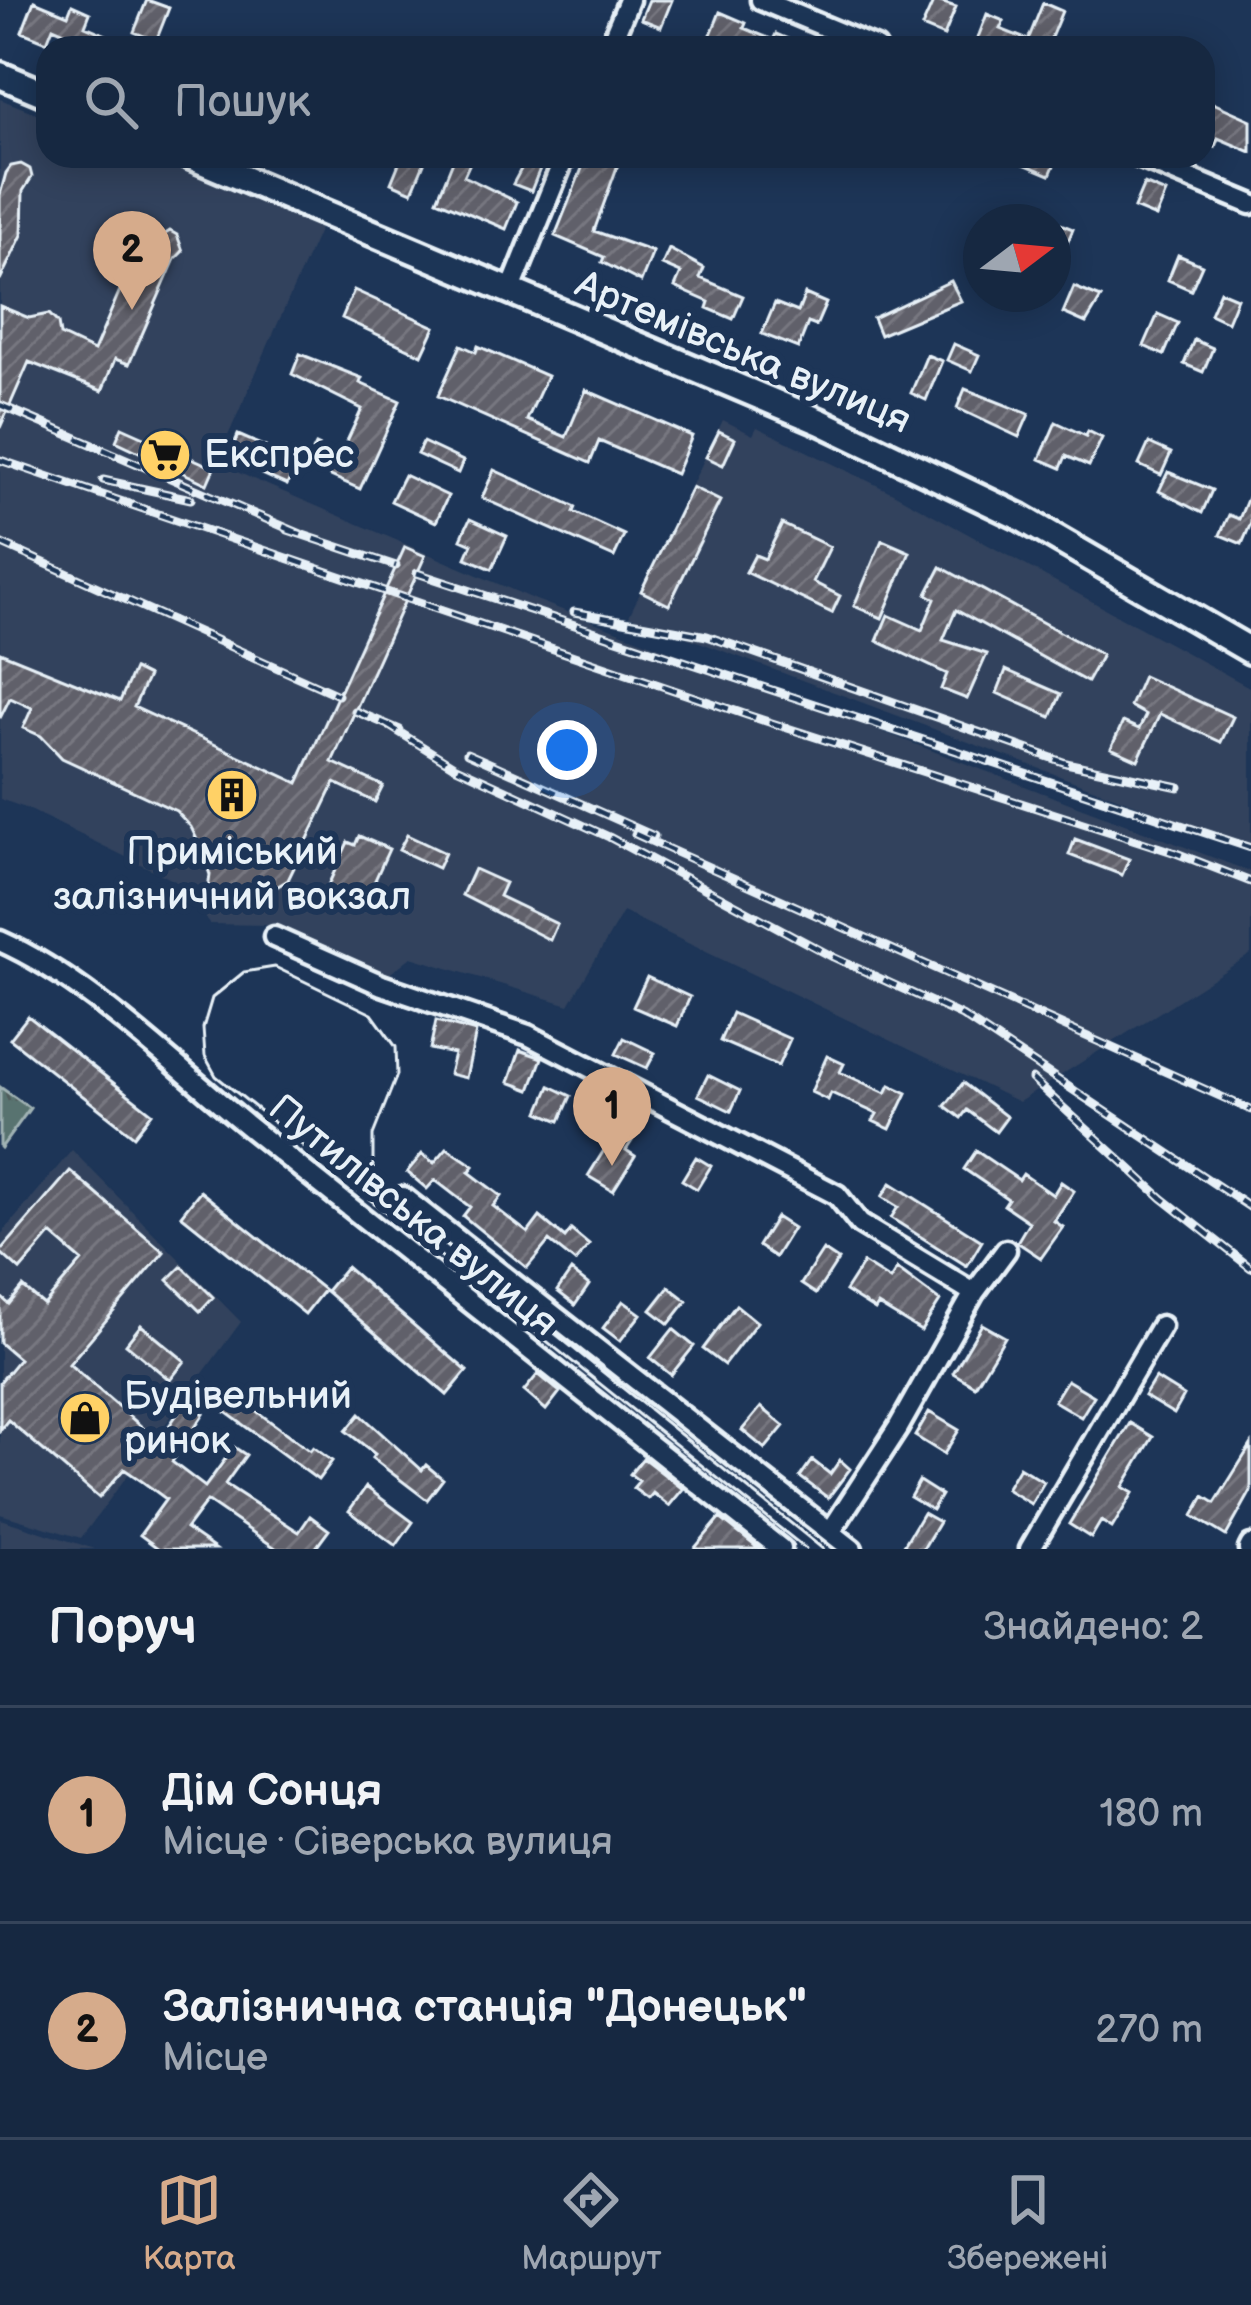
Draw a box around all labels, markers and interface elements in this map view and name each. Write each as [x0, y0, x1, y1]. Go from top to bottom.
search box [36, 36, 1215, 168]
icon: search [78, 69, 144, 135]
text: Пошук [174, 75, 311, 130]
north arrow [963, 204, 1071, 312]
pin: 2 [93, 211, 171, 310]
street label: Артемівська вулиця [567, 261, 918, 445]
supermarket icon: Експрес [137, 427, 193, 483]
place label: Експрес [204, 432, 354, 479]
your location [537, 720, 597, 780]
building icon: Приміський залізничний вокзал [204, 767, 260, 823]
place label: Приміський залізничний вокзал [53, 829, 411, 921]
pin: 1 [573, 1067, 651, 1166]
street label: Путилівська вулиця [259, 1085, 567, 1347]
place label: Будівельний ринок [124, 1373, 352, 1465]
shop icon: Будівельний ринок [57, 1390, 113, 1446]
text: Поруч [48, 1597, 197, 1658]
text: Знайдено: 2 [983, 1604, 1203, 1651]
text: Дім Сонця [162, 1764, 382, 1819]
text: 1 [79, 1791, 95, 1838]
text: 180 m [1099, 1791, 1203, 1838]
text: Місце · Сіверська вулиця [162, 1819, 613, 1866]
text: Залізнична станція "Донецьк" [162, 1980, 807, 2035]
text: 2 [75, 2007, 99, 2054]
text: 270 m [1095, 2007, 1203, 2054]
text: Місце [162, 2035, 268, 2082]
tab: Карта [143, 2167, 236, 2279]
tab: Маршрут [521, 2167, 662, 2279]
tab: Збережені [947, 2167, 1108, 2279]

